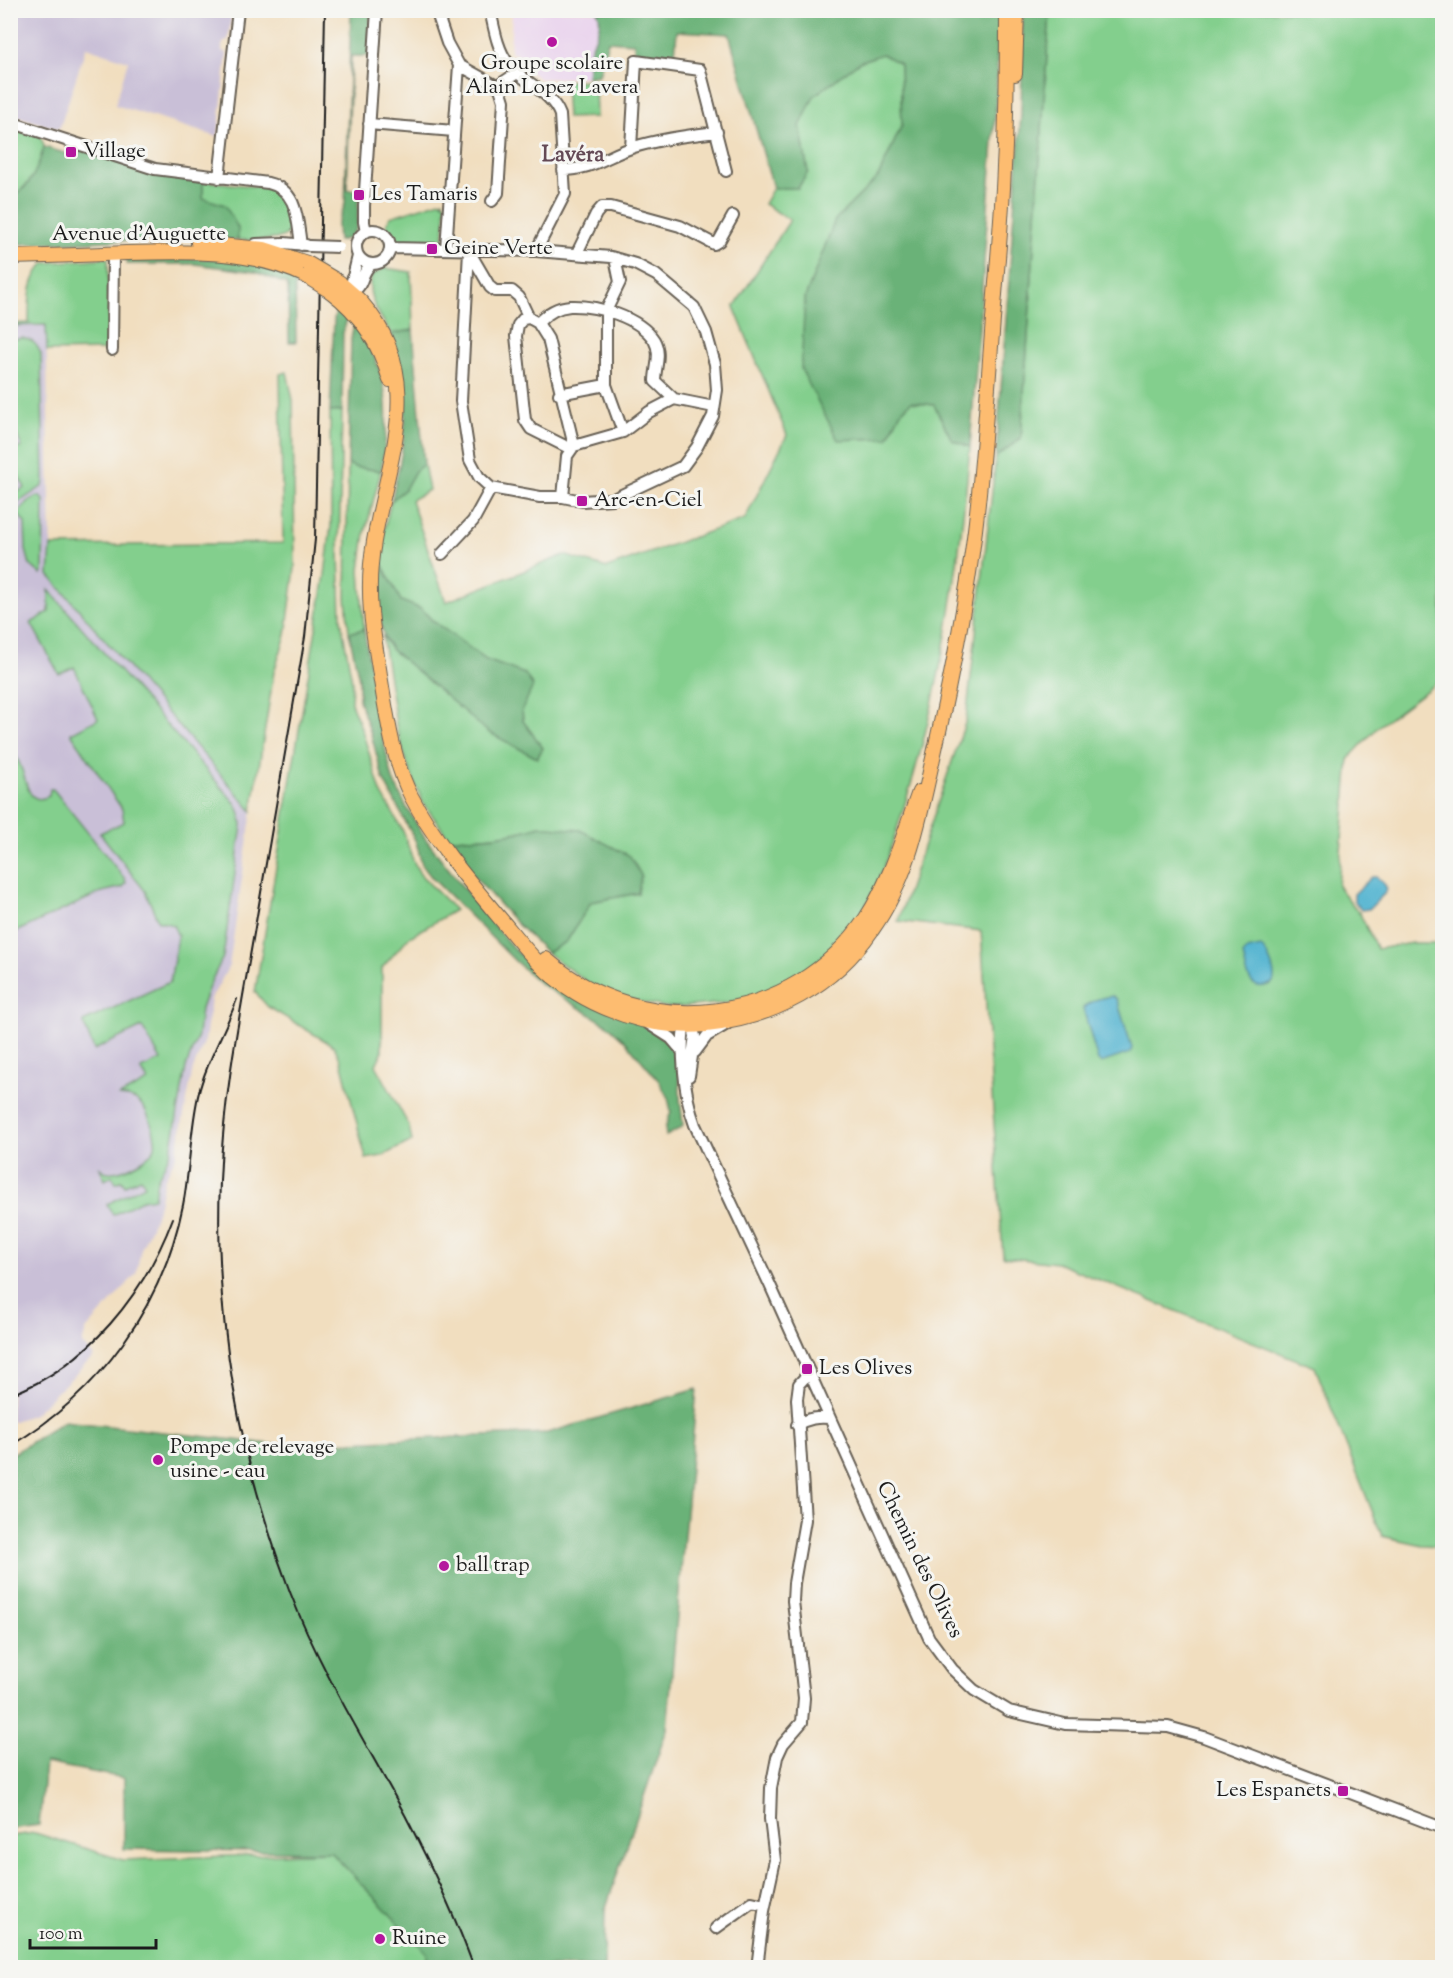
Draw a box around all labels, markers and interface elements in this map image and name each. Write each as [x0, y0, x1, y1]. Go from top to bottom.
marker: Groupe scolaire Alain Lopez Lavera [545, 35, 559, 49]
place label: Groupe scolaire Alain Lopez Lavera [466, 49, 639, 103]
place label: Village [83, 137, 146, 167]
district label: Lavéra [542, 140, 605, 172]
marker: Village [64, 145, 78, 159]
place label: Les Tamaris [371, 180, 478, 210]
marker: Les Tamaris [352, 188, 366, 202]
street label: Avenue d'Auguette [52, 220, 226, 250]
place label: Geine Verte [444, 234, 553, 264]
marker: Geine Verte [425, 242, 439, 256]
place label: Arc-en-Ciel [594, 486, 702, 516]
marker: Arc-en-Ciel [575, 494, 589, 508]
place label: Les Olives [819, 1354, 912, 1384]
marker: Les Olives [800, 1362, 814, 1376]
place label: Pompe de relevage usine - eau [170, 1433, 334, 1487]
marker: Pompe de relevage usine - eau [151, 1453, 165, 1467]
street label: Chemin des Olives [868, 1476, 970, 1644]
place label: ball trap [456, 1551, 530, 1581]
marker: ball trap [437, 1559, 451, 1573]
place label: Les Espanets [1216, 1776, 1331, 1806]
marker: Les Espanets [1336, 1784, 1350, 1798]
scale bar [30, 1912, 156, 1950]
text: 100 m [39, 1922, 83, 1948]
place label: Ruine [392, 1924, 447, 1954]
marker: Ruine [373, 1932, 387, 1946]

